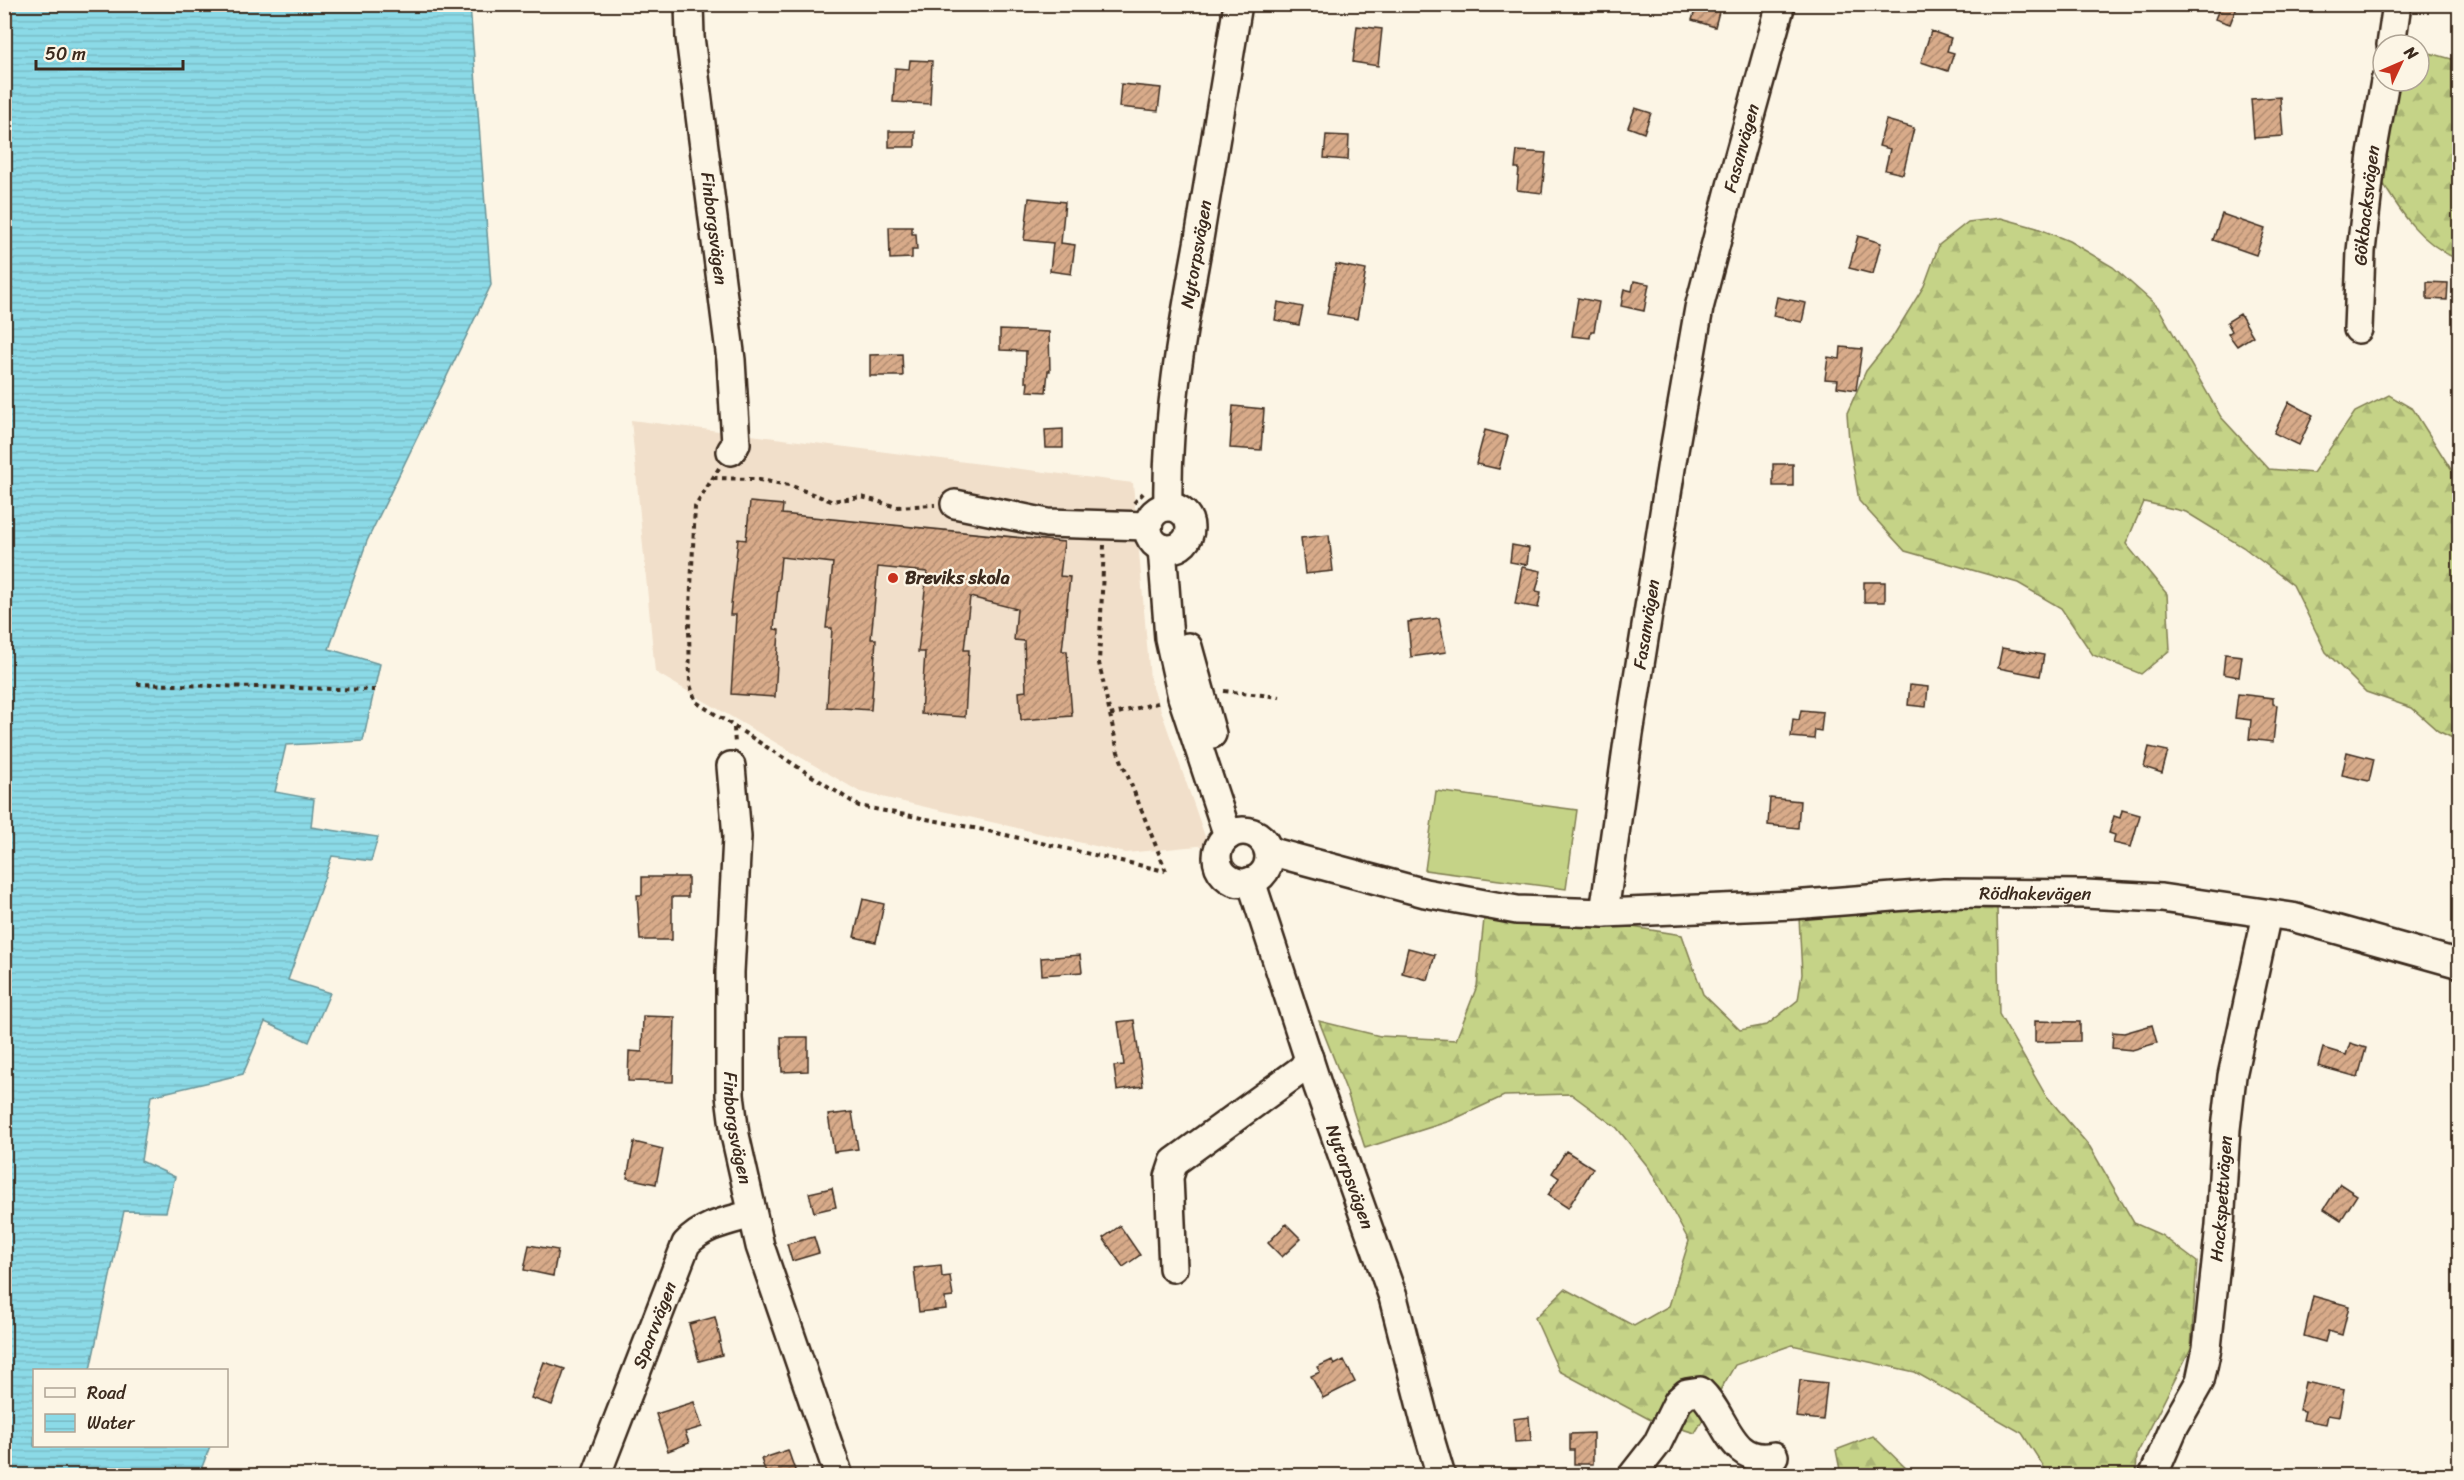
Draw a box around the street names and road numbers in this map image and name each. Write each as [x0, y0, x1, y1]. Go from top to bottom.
street label: Fasanvägen [1714, 100, 1769, 196]
street label: Gökbacksvägen [2344, 142, 2389, 266]
street label: Finborgsvägen [691, 170, 737, 287]
street label: Nytorpsvägen [1171, 197, 1221, 311]
street label: Fasanvägen [1623, 577, 1669, 672]
street label: Rödhakevägen [1979, 877, 2092, 910]
street label: Finborgsvägen [714, 1072, 762, 1188]
street label: Nytorpsvägen [1317, 1120, 1384, 1234]
street label: Hackspettvägen [2200, 1134, 2242, 1263]
street label: Sparvvägen [623, 1276, 686, 1373]

